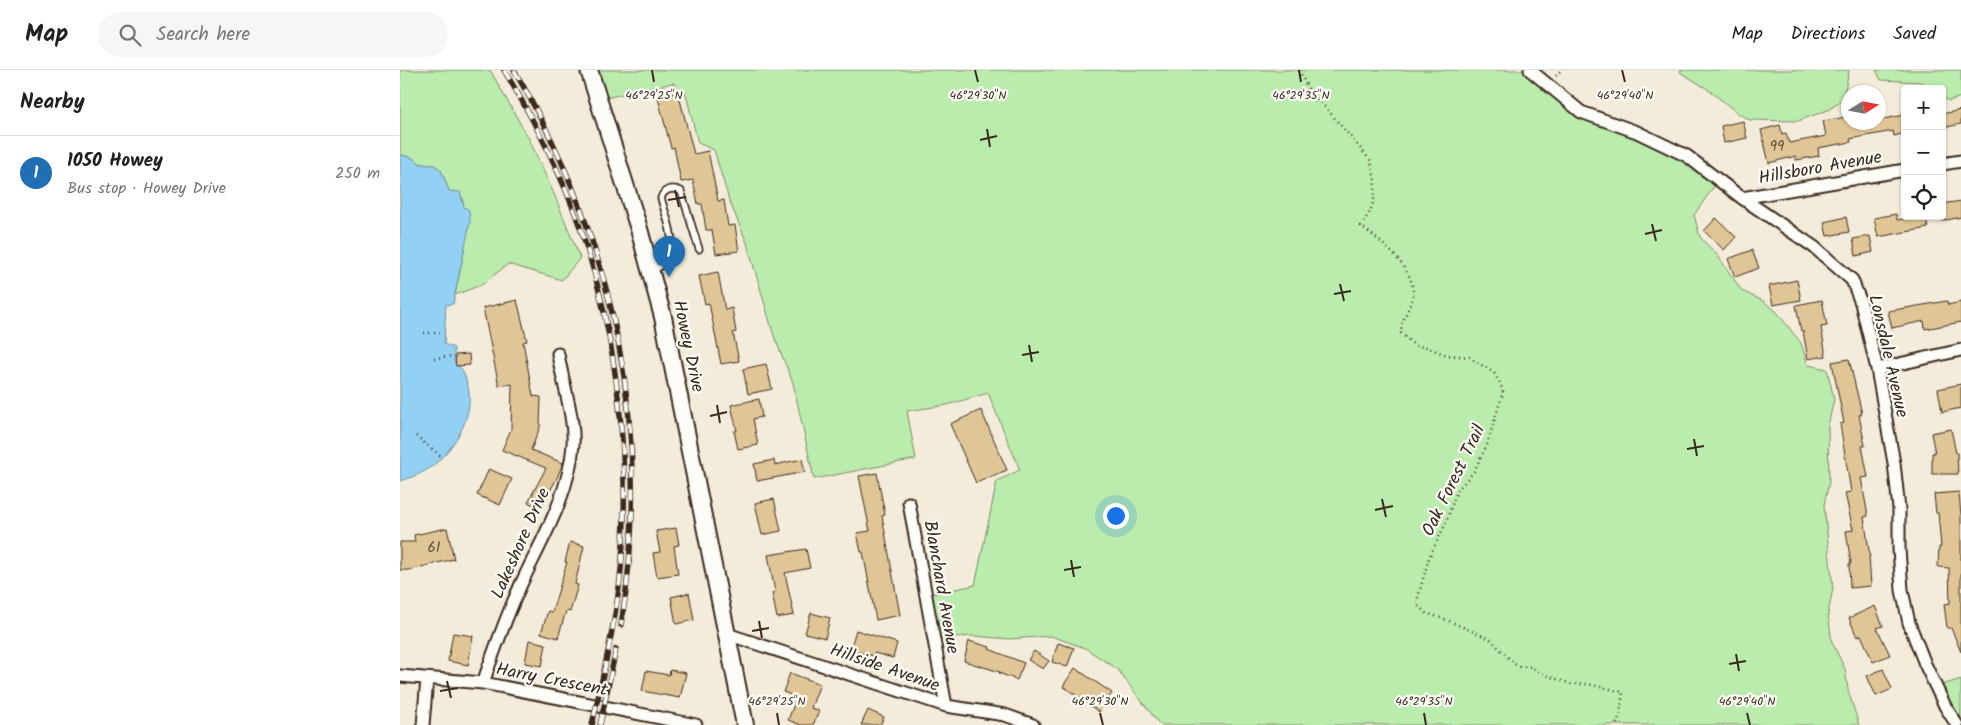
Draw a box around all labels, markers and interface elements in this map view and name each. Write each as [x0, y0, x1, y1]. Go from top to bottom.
search box [98, 12, 448, 57]
text: Map [25, 15, 68, 54]
text: Search here [156, 20, 250, 50]
text: Map [1731, 20, 1763, 49]
text: Directions [1791, 20, 1865, 49]
text: Saved [1893, 20, 1936, 49]
icon: search [116, 21, 144, 49]
north arrow [1841, 85, 1886, 130]
map controls [1901, 85, 1946, 220]
button: + [1901, 85, 1946, 130]
text: Nearby [20, 86, 85, 119]
text: 46°29'25"N [625, 86, 683, 105]
text: 46°29'30"N [950, 86, 1006, 105]
text: 46°29'35"N [1272, 86, 1330, 105]
text: 46°29'40"N [1597, 86, 1653, 105]
button: − [1901, 130, 1946, 175]
house number: 99 [1770, 135, 1785, 159]
street label: Hillsboro Avenue [1756, 143, 1884, 194]
text: 1050 Howey [67, 146, 163, 176]
text: 1 [34, 161, 38, 186]
text: 250 m [335, 161, 380, 186]
button: locate [1901, 175, 1946, 220]
text: Bus stop · Howey Drive [67, 176, 226, 201]
pin: 1 [653, 236, 685, 277]
street label: Lonsdale Avenue [1859, 292, 1916, 421]
street label: Howey Drive [664, 297, 711, 395]
street label: Oak Forest Trail [1415, 419, 1494, 542]
street label: Lakeshore Drive [484, 483, 559, 604]
your location [1103, 503, 1129, 529]
street label: Blanchard Avenue [915, 518, 967, 656]
house number: 61 [427, 536, 441, 560]
street label: Hillside Avenue [826, 636, 943, 701]
street label: Harry Crescent [493, 655, 611, 706]
text: 46°29'25"N [748, 692, 806, 711]
text: 46°29'30"N [1072, 692, 1128, 711]
text: 46°29'35"N [1395, 692, 1453, 711]
text: 46°29'40"N [1719, 692, 1775, 711]

